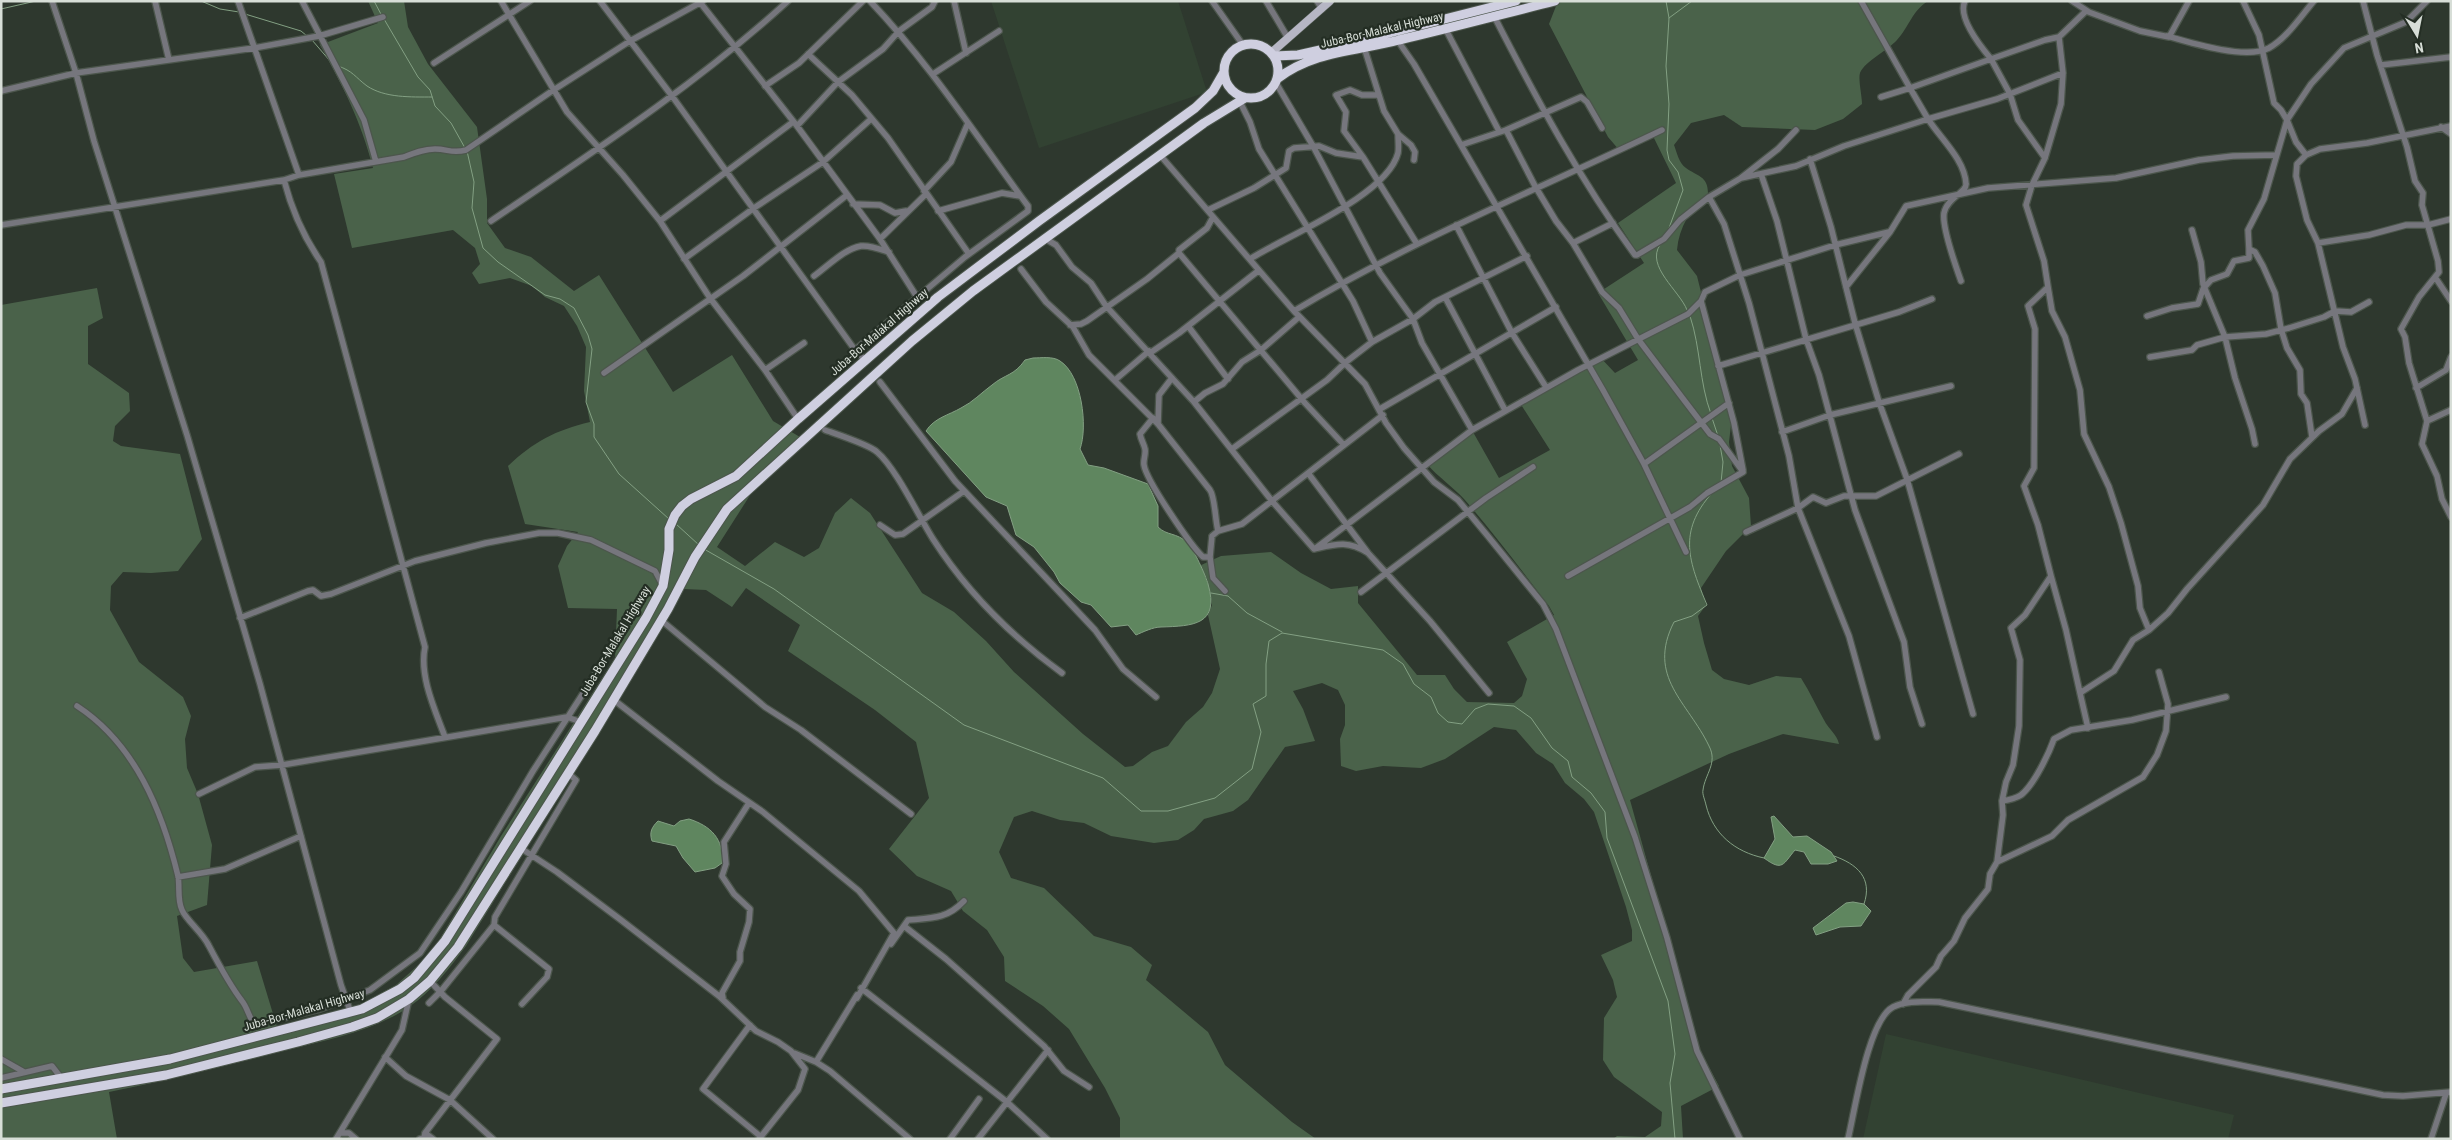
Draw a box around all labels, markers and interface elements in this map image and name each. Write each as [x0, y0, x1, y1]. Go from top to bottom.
street label: Juba-Bor-Malakal Highway [1319, 9, 1445, 51]
north arrow [2392, 10, 2442, 60]
text: N [2414, 39, 2425, 56]
street label: Juba-Bor-Malakal Highway [827, 285, 931, 379]
street label: Juba-Bor-Malakal Highway [577, 583, 653, 699]
street label: Juba-Bor-Malakal Highway [242, 986, 366, 1034]

